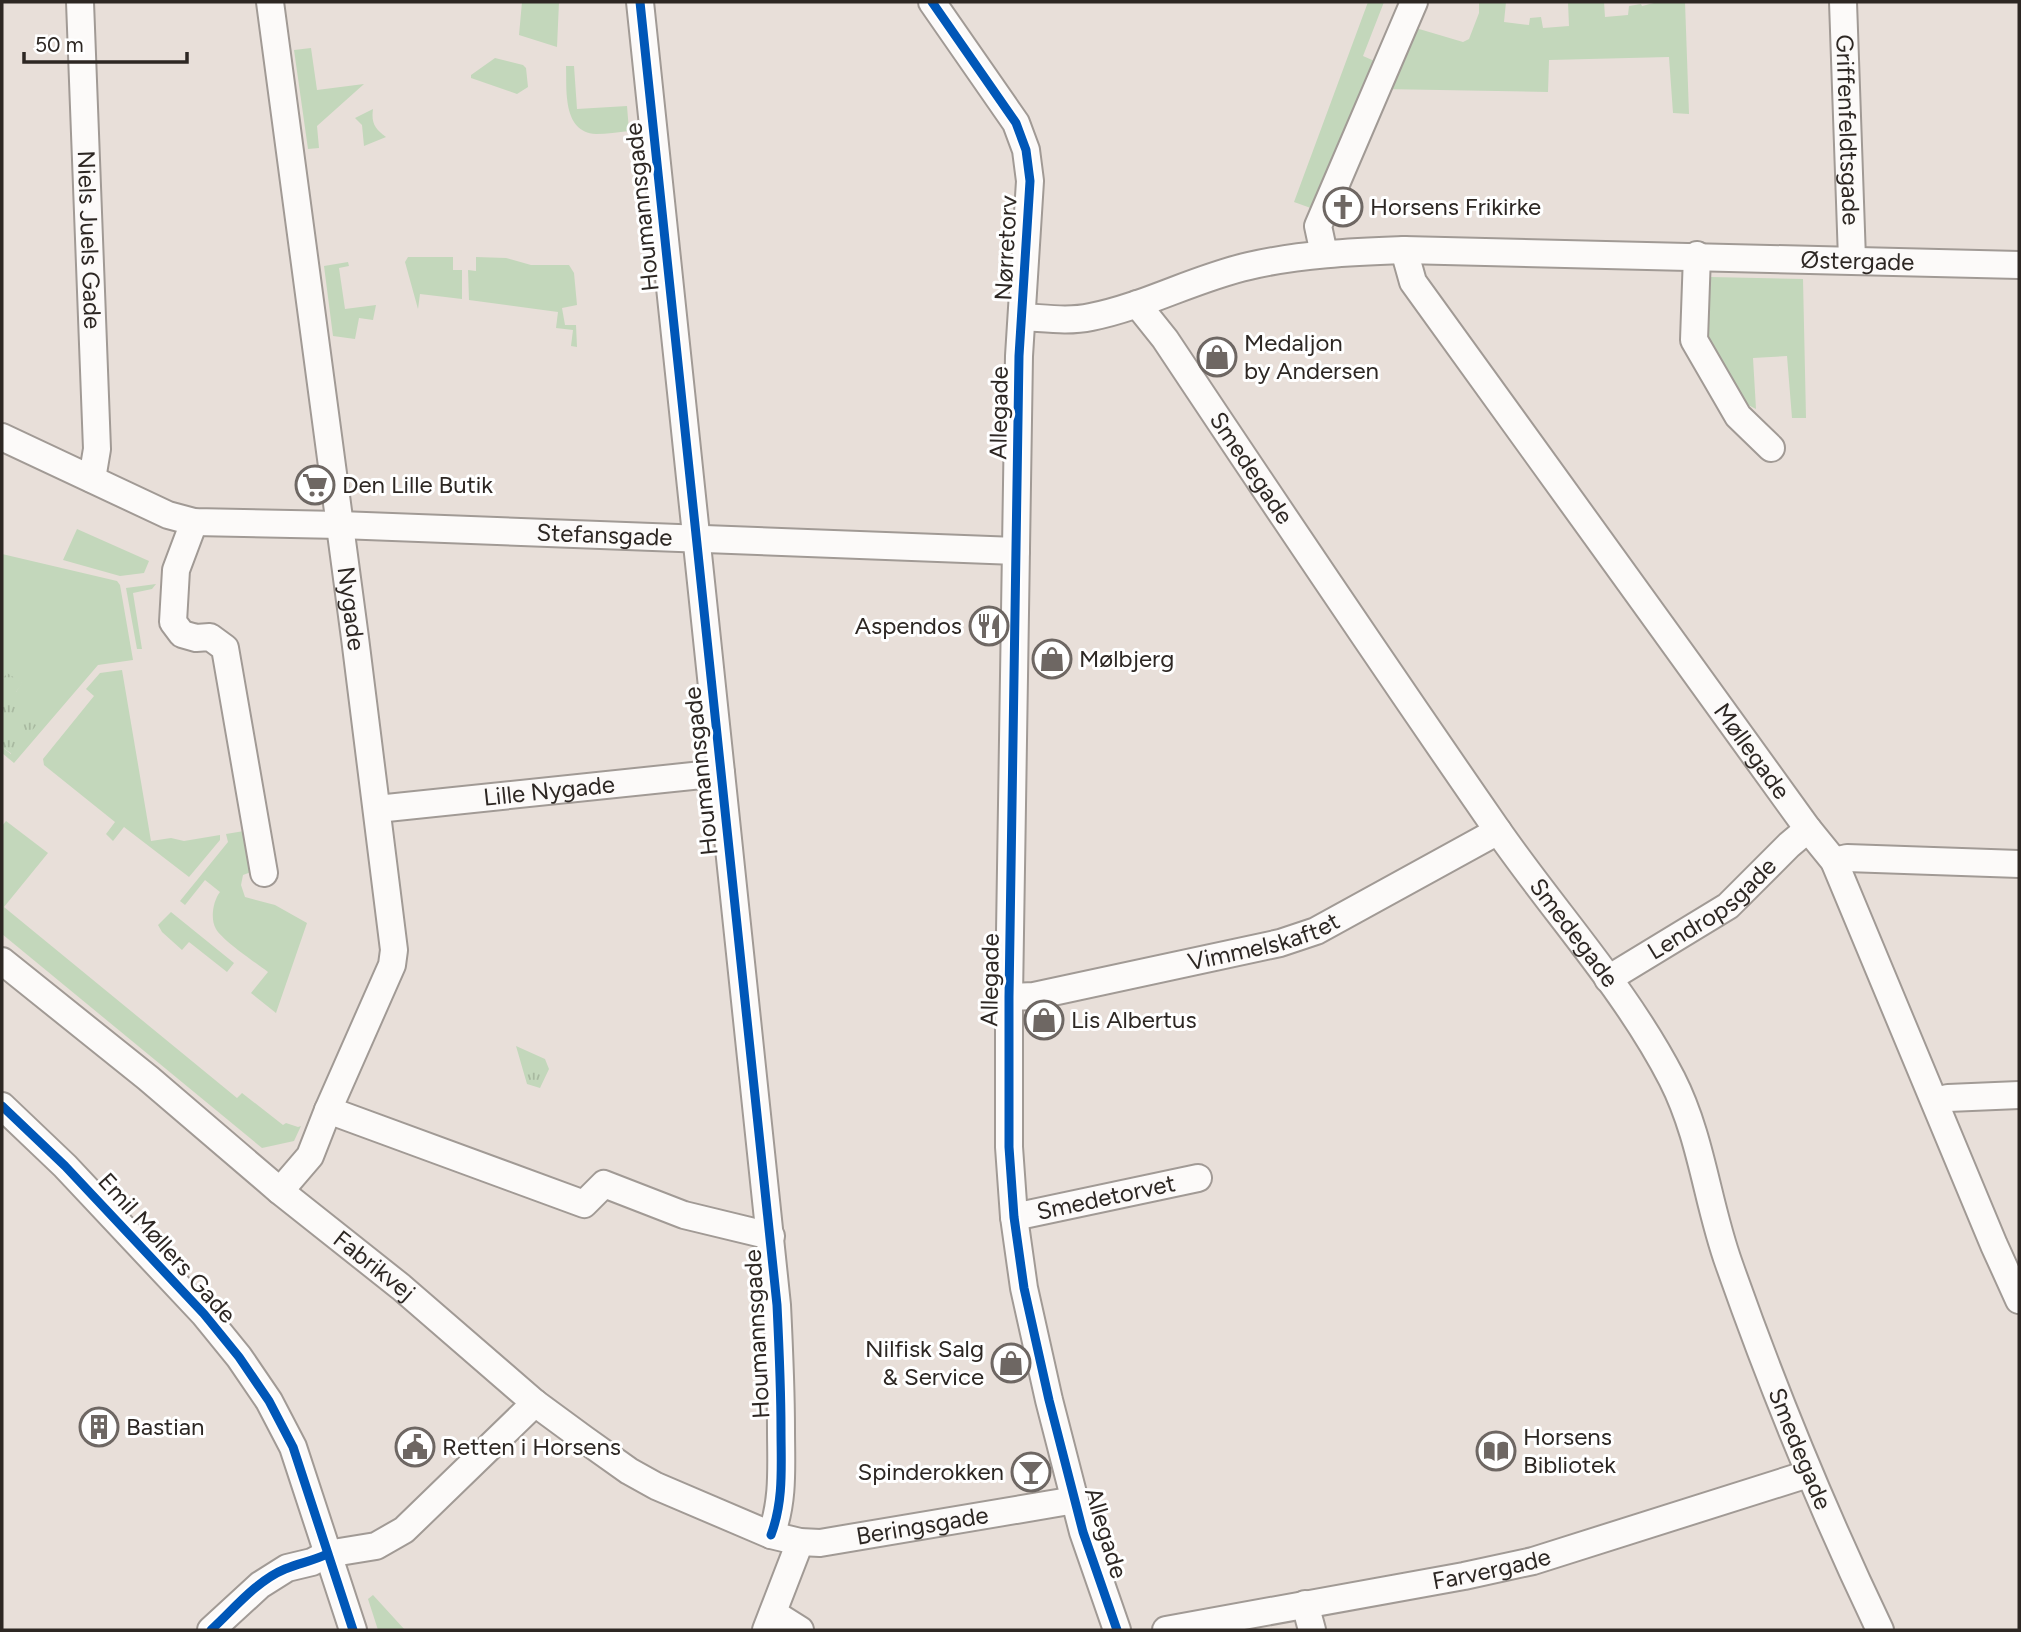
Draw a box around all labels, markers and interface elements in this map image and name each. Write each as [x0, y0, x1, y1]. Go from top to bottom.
scale bar [24, 21, 187, 65]
text: 50 m [35, 32, 84, 57]
street label: Griffenfeldtsgade [1830, 34, 1866, 226]
street label: Houmannsgade [618, 121, 665, 293]
street label: Niels Juels Gade [72, 150, 107, 330]
church icon: Horsens Frikirke [1322, 186, 1364, 228]
place label: Horsens Frikirke [1370, 192, 1541, 221]
street label: Nørretorv [988, 194, 1023, 301]
street label: Østergade [1800, 245, 1915, 276]
place label: Medaljon by Andersen [1244, 328, 1379, 385]
shop icon: Medaljon by Andersen [1196, 336, 1238, 378]
street label: Allegade [983, 366, 1014, 460]
street label: Smedegade [1204, 406, 1300, 529]
supermarket icon: Den Lille Butik [294, 464, 336, 506]
place label: Den Lille Butik [342, 470, 493, 499]
street label: Stefansgade [536, 518, 673, 552]
street label: Nygade [332, 565, 371, 652]
restaurant icon: Aspendos [968, 605, 1010, 647]
place label: Aspendos [855, 611, 962, 640]
shop icon: Mølbjerg [1031, 638, 1073, 680]
place label: Mølbjerg [1079, 644, 1174, 673]
street label: Houmannsgade [677, 685, 724, 857]
street label: Møllegade [1708, 697, 1797, 805]
street label: Lille Nygade [482, 769, 616, 812]
street label: Lendropsgade [1642, 851, 1782, 966]
street label: Smedegade [1524, 872, 1625, 993]
street label: Vimmelskaftet [1185, 906, 1344, 976]
street label: Allegade [974, 933, 1005, 1027]
shop icon: Lis Albertus [1023, 999, 1065, 1041]
place label: Lis Albertus [1071, 1005, 1197, 1034]
street label: Emil Møllers Gade [92, 1167, 242, 1329]
street label: Smedetorvet [1034, 1168, 1178, 1226]
street label: Fabrikvej [328, 1224, 421, 1307]
street label: Houmannsgade [738, 1249, 775, 1419]
place label: Nilfisk Salg & Service [865, 1334, 984, 1391]
shop icon: Nilfisk Salg & Service [990, 1342, 1032, 1384]
street label: Smedegade [1762, 1384, 1838, 1514]
building icon: Bastian [78, 1406, 120, 1448]
place label: Bastian [126, 1412, 204, 1441]
place label: Horsens Bibliotek [1523, 1422, 1616, 1479]
public building icon: Retten i Horsens [394, 1426, 436, 1468]
library icon: Horsens Bibliotek [1475, 1430, 1517, 1472]
place label: Retten i Horsens [442, 1432, 621, 1461]
bar icon: Spinderokken [1010, 1451, 1052, 1493]
place label: Spinderokken [857, 1457, 1004, 1486]
street label: Allegade [1079, 1484, 1134, 1582]
street label: Beringsgade [854, 1500, 990, 1551]
street label: Farvergade [1430, 1541, 1554, 1595]

